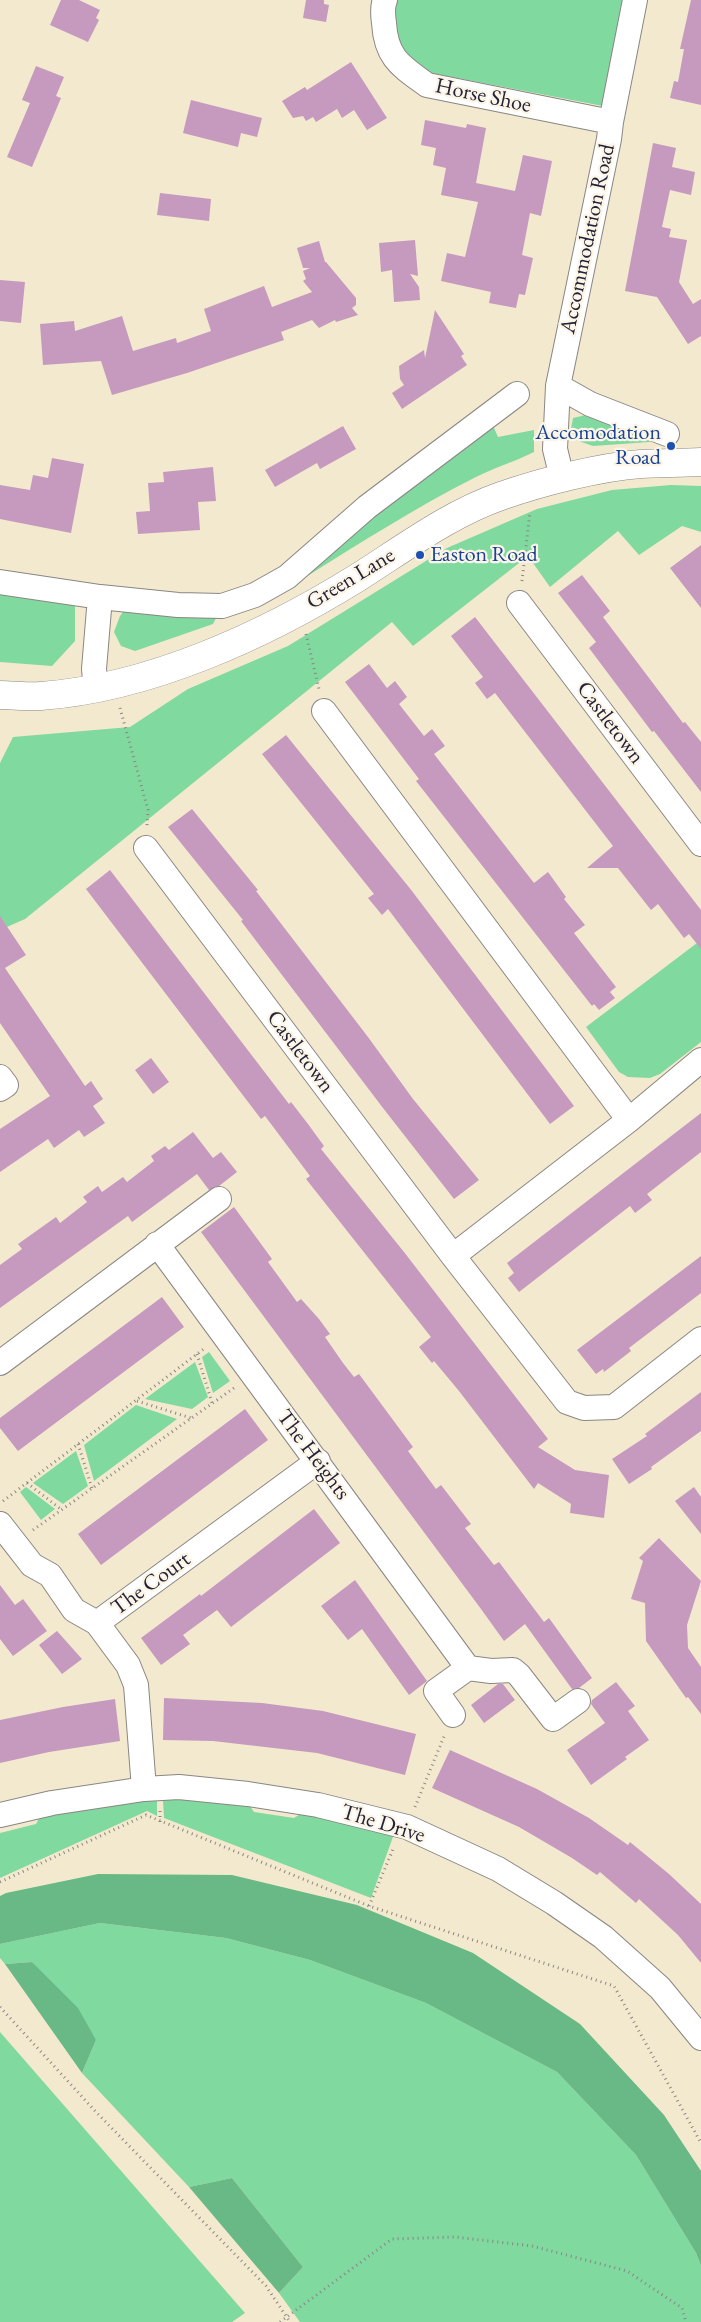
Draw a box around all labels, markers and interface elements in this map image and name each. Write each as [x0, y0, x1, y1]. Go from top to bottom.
street label: Horse Shoe [433, 73, 533, 119]
street label: Accommodation Road [555, 142, 621, 336]
place label: Accomodation Road [535, 420, 661, 472]
marker: Accomodation Road [665, 440, 677, 452]
street label: Green Lane [302, 542, 400, 616]
place label: Easton Road [430, 542, 538, 568]
marker: Easton Road [414, 549, 426, 561]
street label: Castletown [570, 677, 650, 769]
street label: Castletown [260, 1006, 340, 1098]
street label: The Heights [271, 1405, 355, 1505]
street label: The Court [106, 1546, 196, 1622]
street label: The Drive [338, 1799, 428, 1849]

